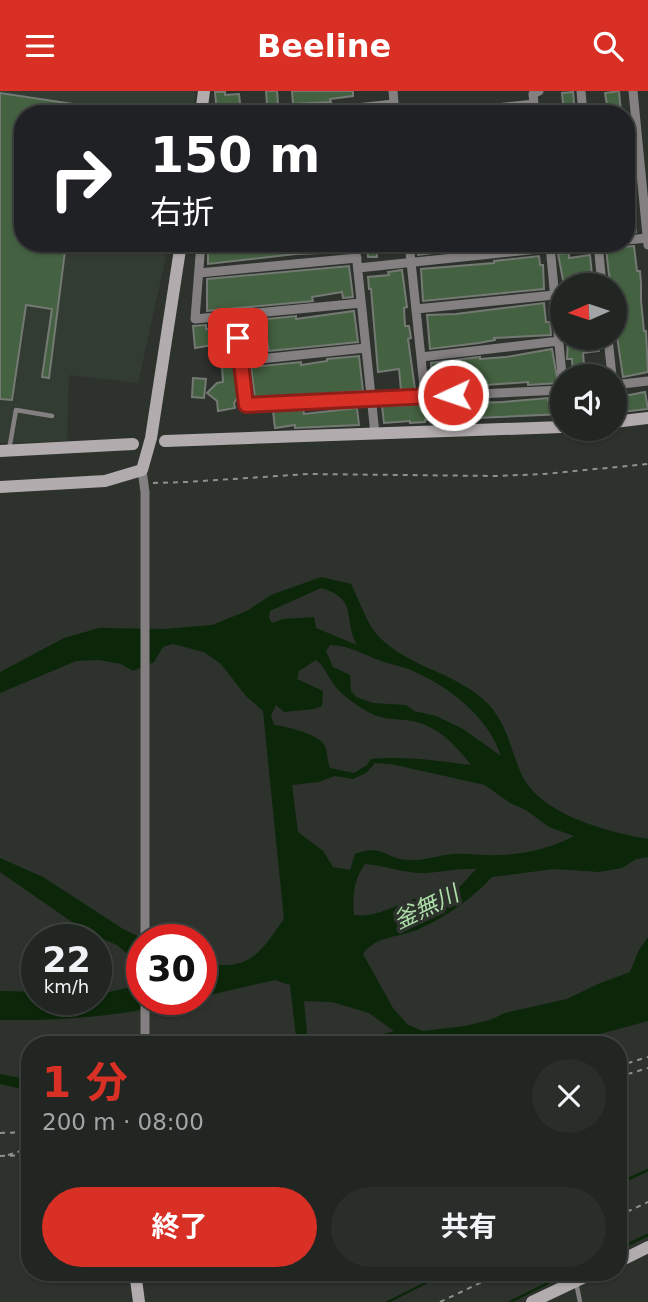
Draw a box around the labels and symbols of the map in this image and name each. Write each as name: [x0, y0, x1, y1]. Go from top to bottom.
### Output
north arrow: [550, 273, 626, 350]
pin: [208, 308, 268, 368]
position arrow: [416, 358, 490, 432]
water label: 釜無川: [389, 879, 465, 934]
speed limit sign: 30: [126, 924, 217, 1015]

